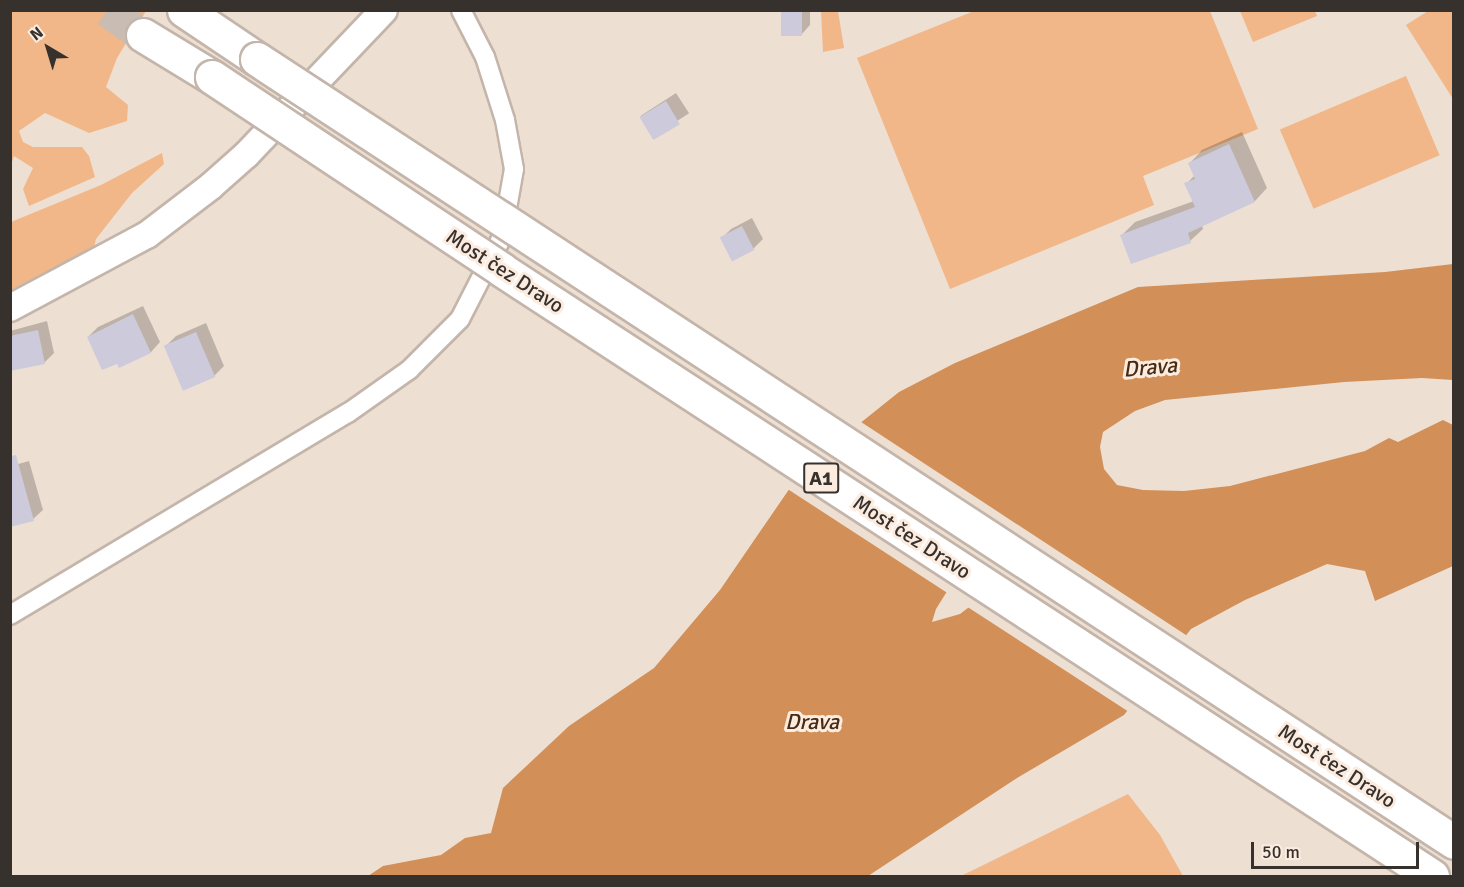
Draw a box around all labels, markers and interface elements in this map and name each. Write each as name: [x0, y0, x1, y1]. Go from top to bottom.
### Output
north arrow: [18, 18, 78, 78]
text: N: [26, 23, 47, 45]
street label: Most čez Dravo: [442, 224, 568, 318]
water label: Drava: [1122, 351, 1178, 383]
road number: A1: [803, 461, 839, 495]
street label: Most čez Dravo: [849, 490, 975, 584]
water label: Drava: [785, 709, 839, 735]
street label: Most čez Dravo: [1274, 719, 1400, 813]
scale bar: [1254, 830, 1422, 868]
text: 50 m: [1262, 841, 1300, 863]

